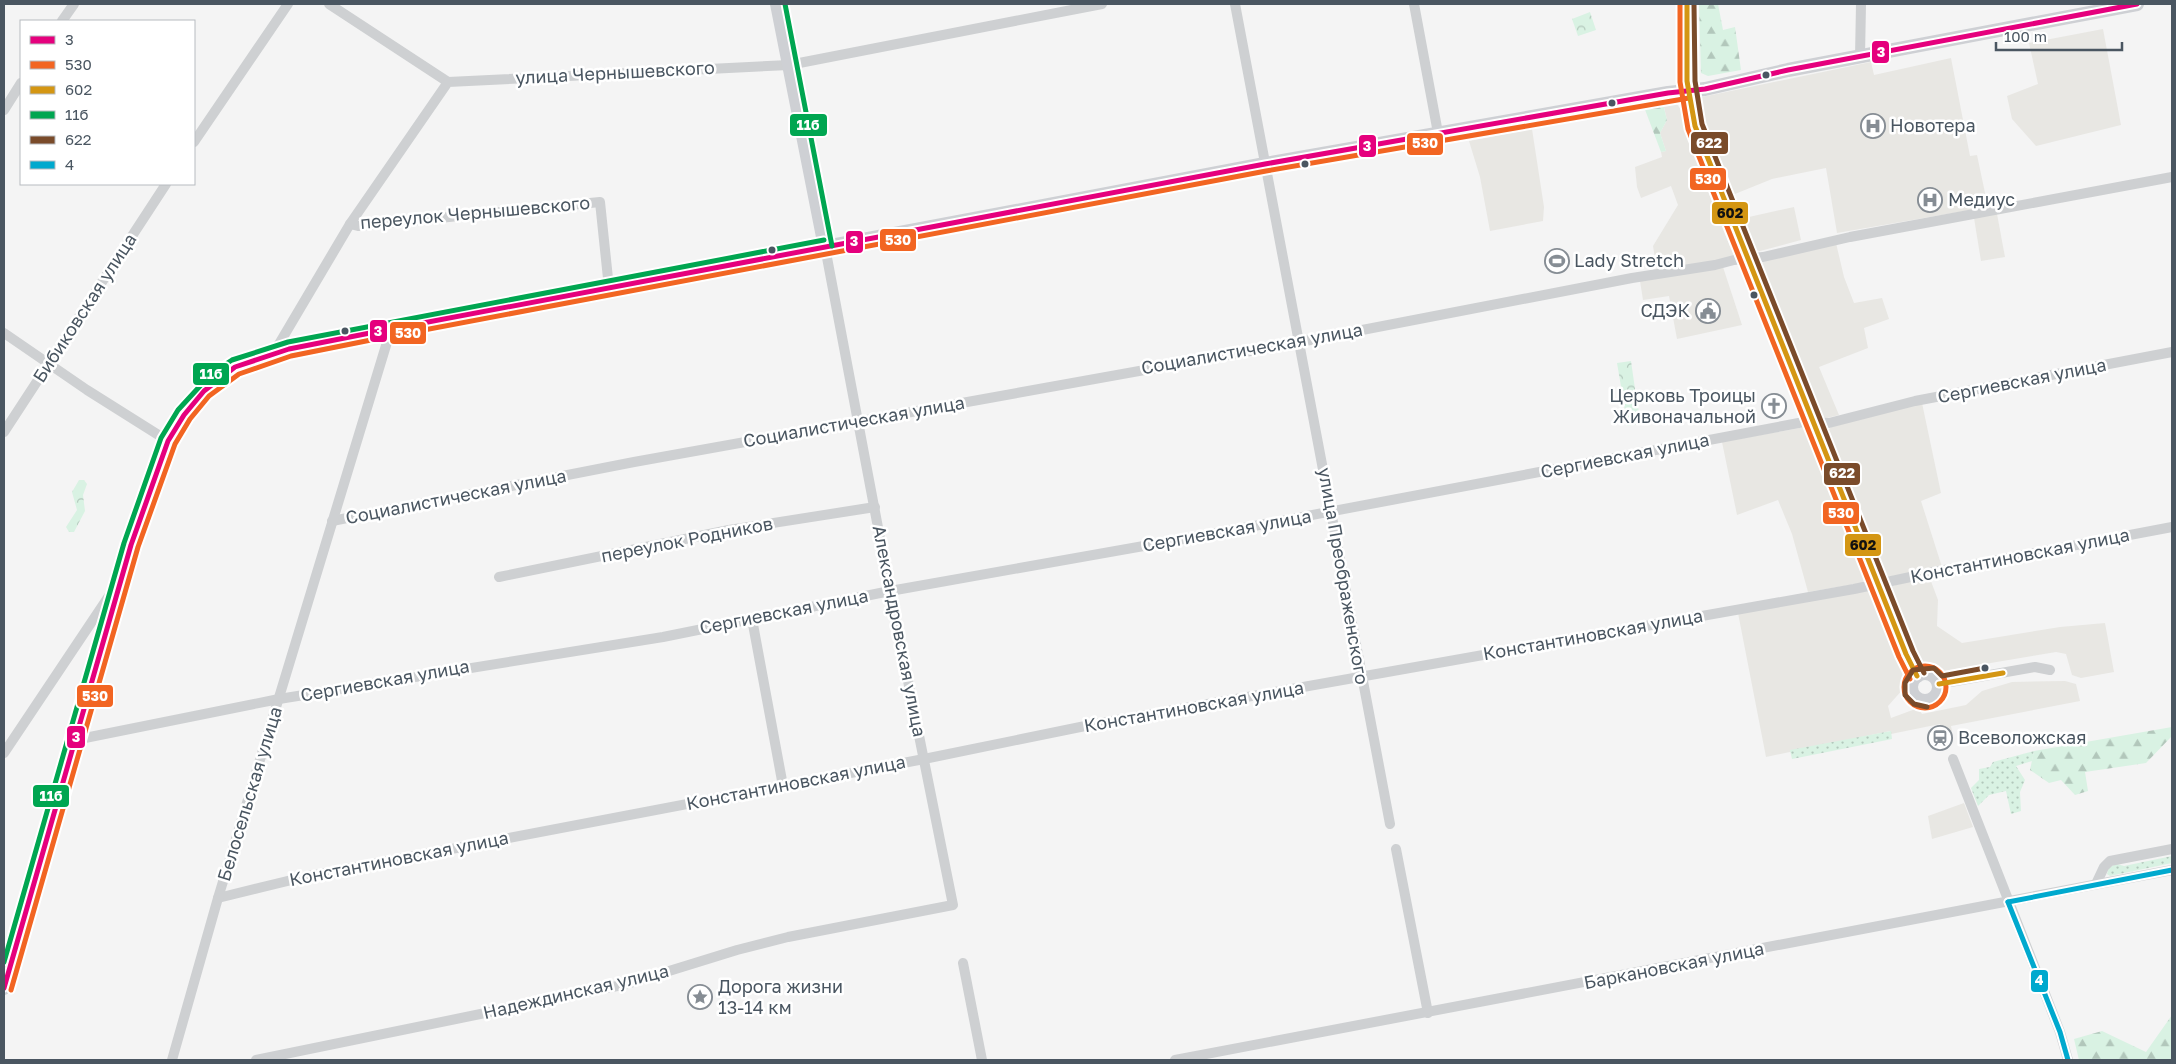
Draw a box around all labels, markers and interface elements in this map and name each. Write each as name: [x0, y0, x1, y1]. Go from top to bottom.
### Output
legend: [20, 20, 195, 185]
scale bar: [1996, 20, 2122, 52]
text: 100 m: [2004, 27, 2047, 45]
text: 3: [65, 30, 74, 48]
line badge: 3: [1871, 40, 1890, 64]
text: 3: [1877, 43, 1885, 60]
text: 530: [65, 55, 92, 73]
street label: улица Чернышевского: [515, 56, 715, 88]
unlabelled marker: [1761, 70, 1771, 80]
text: 602: [65, 80, 92, 98]
unlabelled marker: [1607, 98, 1617, 108]
text: 11б: [65, 105, 89, 123]
line badge: 11б: [789, 113, 828, 137]
hospital icon: Новотера: [1860, 113, 1886, 139]
place label: Новотера: [1890, 114, 1976, 136]
text: 11б: [797, 116, 820, 133]
text: 622: [65, 130, 91, 148]
line badge: 622: [1690, 131, 1729, 155]
line badge: 530: [1406, 132, 1444, 156]
line badge: 3: [1358, 134, 1377, 158]
text: 530: [1412, 134, 1438, 151]
text: 622: [1696, 134, 1722, 151]
text: 3: [1363, 137, 1371, 154]
text: 4: [65, 155, 74, 173]
unlabelled marker: [1300, 159, 1310, 169]
line badge: 530: [1689, 167, 1727, 191]
text: 530: [1695, 170, 1721, 187]
hospital icon: Медиус: [1917, 187, 1943, 213]
place label: Медиус: [1948, 188, 2015, 210]
street label: переулок Чернышевского: [359, 191, 591, 233]
line badge: 602: [1711, 201, 1749, 225]
text: 602: [1717, 204, 1744, 221]
line badge: 530: [879, 228, 917, 252]
street label: Бибиковская улица: [28, 229, 141, 386]
line badge: 3: [845, 230, 864, 254]
text: 530: [885, 231, 911, 248]
text: 3: [850, 232, 858, 249]
unlabelled marker: [767, 245, 777, 255]
sports icon: Lady Stretch: [1544, 248, 1570, 274]
place label: Lady Stretch: [1574, 249, 1684, 271]
unlabelled marker: [1749, 290, 1759, 300]
public building icon: СДЭК: [1695, 298, 1721, 324]
place label: СДЭК: [1641, 299, 1690, 321]
street label: Социалистическая улица: [1139, 318, 1364, 378]
line badge: 3: [369, 319, 388, 343]
line badge: 530: [389, 321, 427, 345]
text: 3: [374, 322, 382, 339]
text: 530: [395, 324, 421, 341]
unlabelled marker: [340, 326, 350, 336]
street label: Сергиевская улица: [1936, 353, 2108, 407]
line badge: 11б: [192, 362, 230, 386]
text: 11б: [200, 365, 223, 382]
place label: Церковь Троицы Живоначальной: [1609, 384, 1756, 427]
street label: Социалистическая улица: [741, 391, 966, 451]
church icon: Церковь Троицы Живоначальной: [1761, 393, 1787, 419]
street label: Сергиевская улица: [1539, 428, 1711, 482]
line badge: 622: [1823, 462, 1861, 486]
street label: Социалистическая улица: [343, 464, 568, 528]
text: 622: [1829, 464, 1855, 481]
street label: улица Преображенского: [1314, 466, 1374, 686]
line badge: 530: [1822, 501, 1860, 525]
street label: Сергиевская улица: [1141, 504, 1313, 556]
text: 530: [1828, 504, 1854, 521]
street label: переулок Родников: [599, 512, 774, 566]
street label: Александровская улица: [869, 523, 931, 738]
street label: Константиновская улица: [1908, 523, 2131, 587]
line badge: 602: [1844, 533, 1882, 557]
text: 602: [1850, 536, 1877, 553]
street label: Сергиевская улица: [698, 584, 870, 638]
street label: Константиновская улица: [1481, 604, 1704, 664]
street label: Сергиевская улица: [299, 654, 471, 706]
unlabelled marker: [1980, 663, 1990, 673]
street label: Константиновская улица: [1082, 676, 1305, 736]
line badge: 530: [76, 684, 114, 708]
text: 530: [82, 687, 108, 704]
street label: Белосельская улица: [212, 704, 286, 884]
line badge: 3: [66, 725, 86, 749]
station icon: Всеволожская: [1927, 725, 1953, 751]
place label: Всеволожская: [1958, 726, 2087, 748]
text: 3: [72, 728, 80, 745]
street label: Константиновская улица: [684, 750, 907, 814]
line badge: 11б: [32, 784, 70, 808]
text: 11б: [40, 787, 63, 804]
street label: Константиновская улица: [287, 826, 510, 890]
street label: Баркановская улица: [1582, 937, 1766, 993]
street label: Надеждинская улица: [481, 959, 671, 1023]
line badge: 4: [2030, 969, 2049, 993]
text: 4: [2035, 971, 2044, 988]
place label: Дорога жизни 13-14 км: [718, 975, 843, 1018]
place icon: Дорога жизни 13-14 км: [687, 984, 713, 1010]

